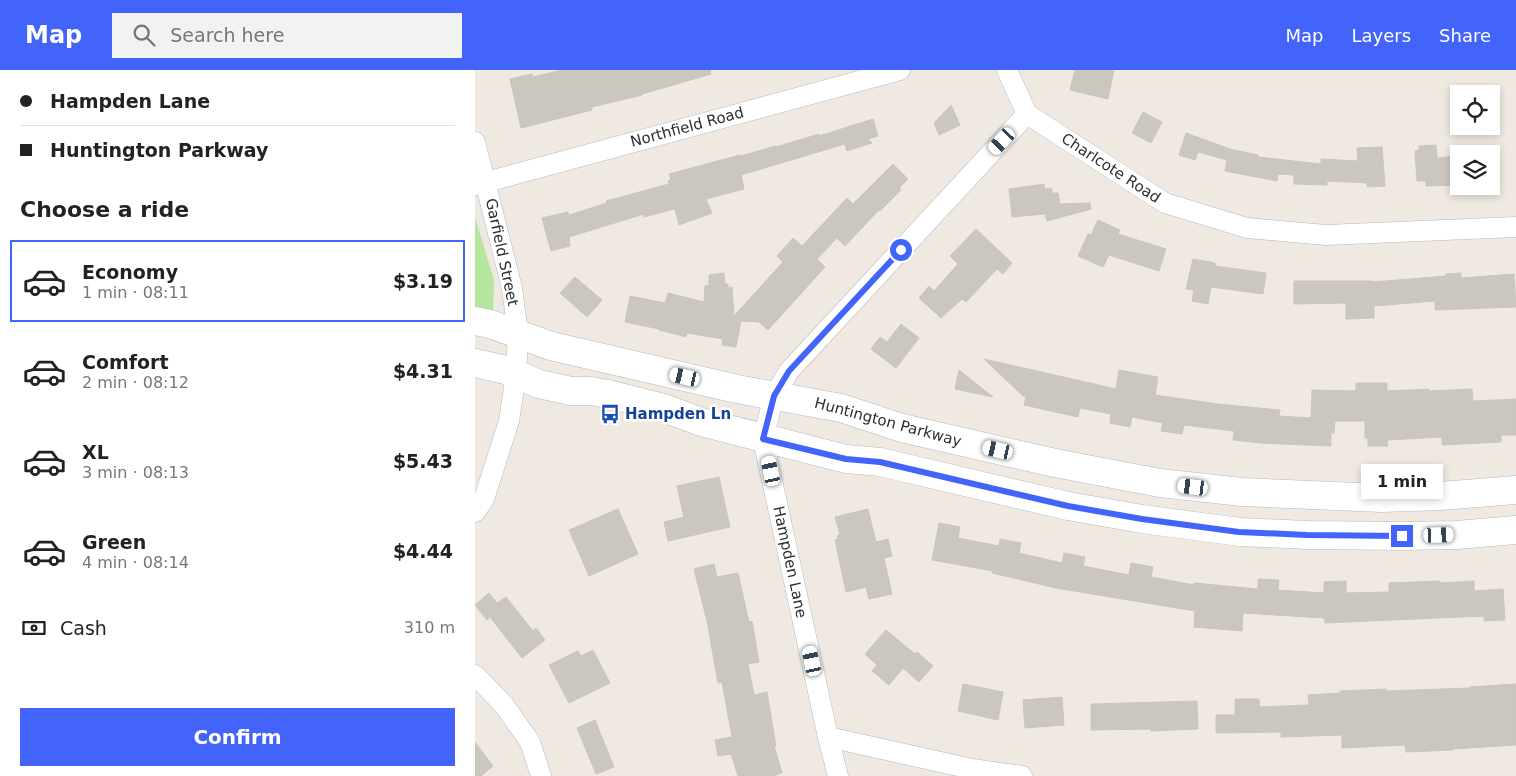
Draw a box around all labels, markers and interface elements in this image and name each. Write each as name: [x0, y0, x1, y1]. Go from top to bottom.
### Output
search box: [112, 13, 462, 58]
text: Map: [25, 21, 82, 49]
icon: search: [130, 21, 158, 49]
text: Search here: [170, 24, 284, 46]
text: Map: [1285, 25, 1323, 46]
text: Layers: [1351, 25, 1411, 46]
text: Share: [1439, 25, 1491, 46]
map controls: [1450, 85, 1500, 195]
button: locate: [1450, 85, 1500, 135]
text: Hampden Lane: [50, 90, 210, 112]
street label: Northfield Road: [628, 103, 746, 151]
car: [986, 125, 1017, 157]
street label: Charlcote Road: [1058, 129, 1164, 207]
text: Huntington Parkway: [50, 139, 268, 161]
button: layers: [1450, 145, 1500, 195]
street label: Garfield Street: [482, 196, 522, 308]
text: Choose a ride: [20, 197, 189, 222]
route start: [890, 239, 912, 261]
icon: car: [22, 259, 67, 304]
text: Economy: [82, 261, 178, 283]
text: $3.19: [393, 270, 453, 292]
text: 1 min · 08:11: [82, 283, 189, 302]
icon: car: [22, 349, 67, 394]
text: Comfort: [82, 351, 169, 373]
text: $4.31: [393, 360, 453, 382]
car: [668, 366, 701, 388]
text: 2 min · 08:12: [82, 373, 189, 392]
street label: Huntington Parkway: [813, 394, 964, 450]
bus stop icon: Hampden Ln: [599, 403, 621, 425]
place label: Hampden Ln: [625, 405, 731, 423]
icon: car: [22, 439, 67, 484]
car: [981, 439, 1014, 461]
text: XL: [82, 441, 109, 463]
text: $5.43: [393, 450, 453, 472]
car: [760, 455, 781, 487]
text: 3 min · 08:13: [82, 463, 189, 482]
callout: 1 min: [1361, 464, 1443, 498]
text: 1 min: [1377, 472, 1427, 491]
car: [1177, 478, 1208, 496]
street label: Hampden Lane: [769, 504, 811, 620]
route end: [1391, 525, 1413, 547]
car: [1423, 527, 1454, 543]
icon: car: [22, 529, 67, 574]
text: Green: [82, 531, 146, 553]
text: $4.44: [393, 540, 453, 562]
text: 4 min · 08:14: [82, 553, 189, 572]
icon: cash: [20, 614, 48, 642]
text: Cash: [60, 617, 107, 639]
text: 310 m: [404, 618, 455, 637]
car: [801, 645, 822, 677]
button: Confirm: [20, 708, 455, 766]

